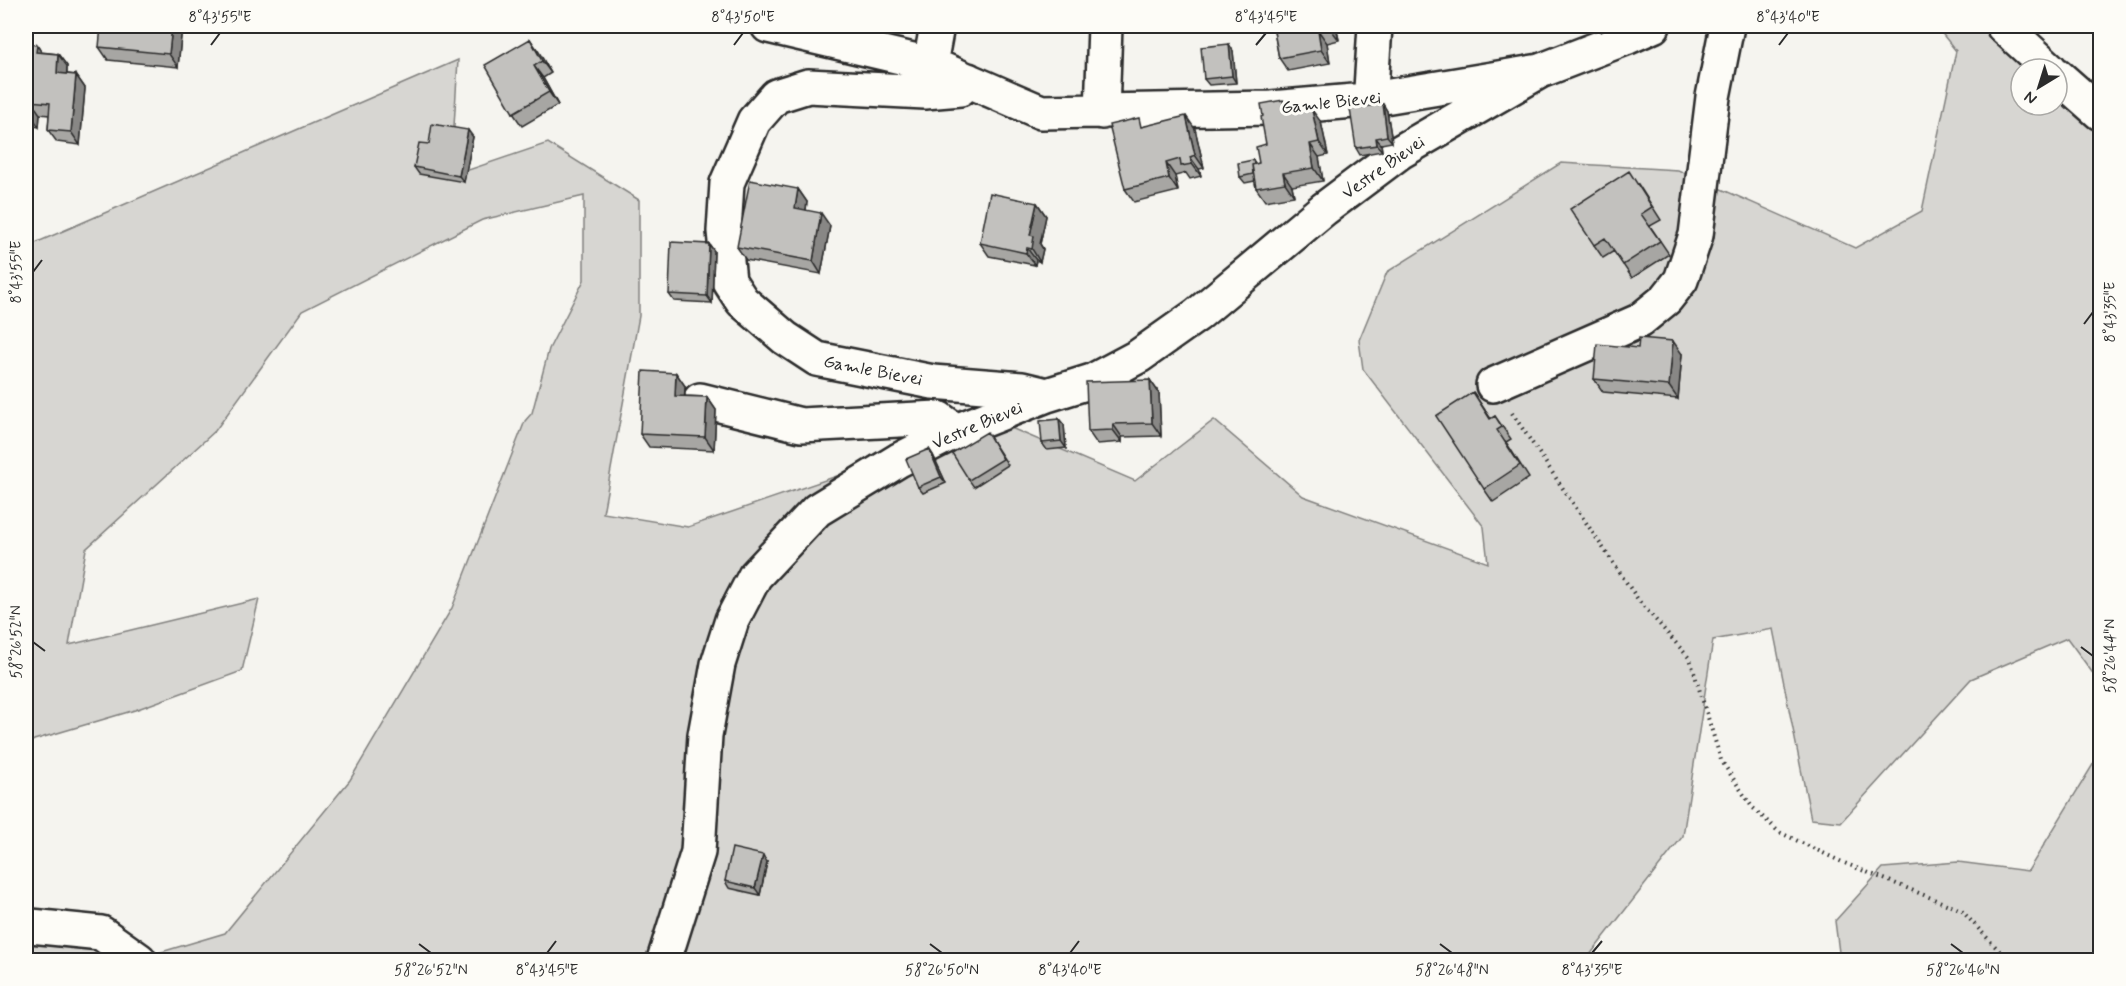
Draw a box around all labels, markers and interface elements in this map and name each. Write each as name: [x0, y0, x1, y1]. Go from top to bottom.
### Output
text: 8°43'55"E: [188, 8, 252, 28]
text: 8°43'50"E: [711, 8, 775, 28]
text: 8°43'45"E: [1235, 8, 1298, 28]
text: 8°43'40"E: [1756, 8, 1820, 28]
north arrow: [2009, 57, 2069, 117]
street label: Gamle Bievei: [1280, 86, 1382, 120]
text: N: [2020, 86, 2041, 109]
street label: Vestre Bievei: [1337, 130, 1430, 205]
text: 8°43'55"E: [7, 240, 27, 304]
text: 8°43'35"E: [2101, 281, 2121, 342]
street label: Gamle Bievei: [821, 350, 924, 392]
street label: Vestre Bievei: [928, 396, 1026, 456]
text: 58°26'52"N: [7, 605, 27, 679]
text: 58°26'44"N: [2101, 619, 2121, 693]
text: 58°26'52"N: [394, 961, 468, 981]
text: 8°43'45"E: [516, 961, 579, 981]
text: 58°26'50"N: [905, 961, 979, 981]
text: 8°43'40"E: [1038, 961, 1102, 981]
text: 58°26'48"N: [1415, 961, 1489, 981]
text: 8°43'35"E: [1562, 961, 1623, 981]
text: 58°26'46"N: [1926, 961, 2000, 981]

